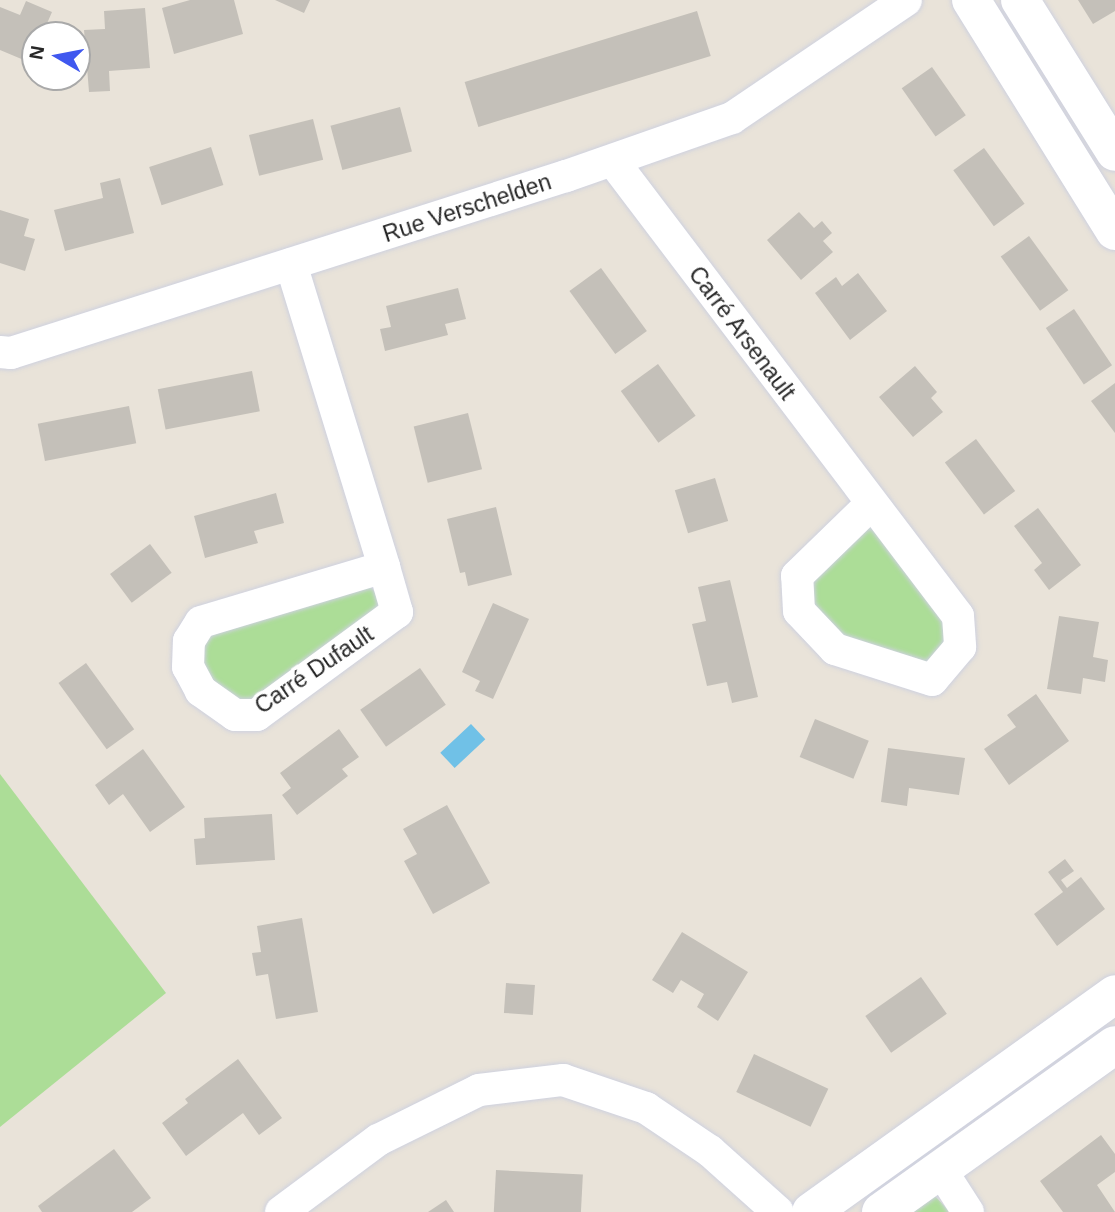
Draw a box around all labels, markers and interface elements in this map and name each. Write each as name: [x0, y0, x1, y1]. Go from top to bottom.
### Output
north arrow: [21, 21, 91, 91]
text: N: [25, 44, 48, 61]
street label: Rue Verschelden: [379, 168, 555, 248]
street label: Carré Arsenault: [683, 260, 801, 406]
street label: Carré Dufault: [250, 620, 378, 720]

